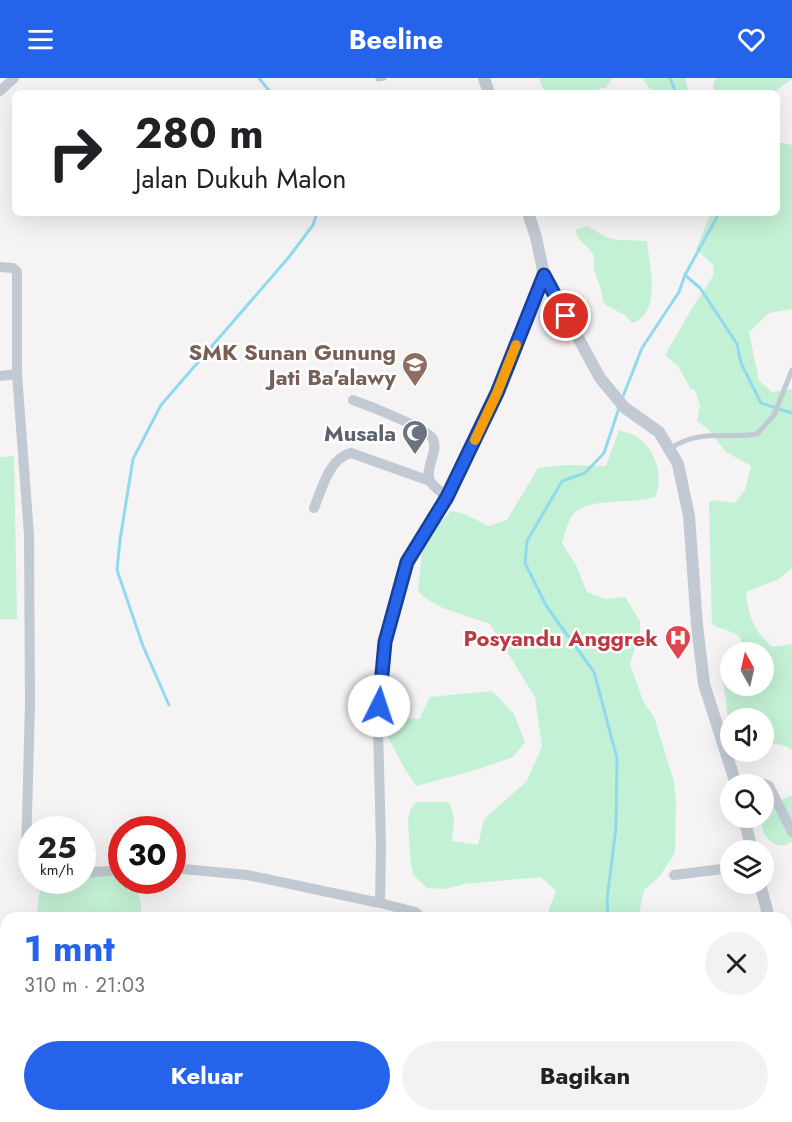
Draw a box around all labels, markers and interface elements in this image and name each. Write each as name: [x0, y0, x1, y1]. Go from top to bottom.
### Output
text: Beeline: [349, 20, 443, 59]
icon: menu: [24, 23, 57, 56]
icon: heart: [735, 23, 768, 56]
text: 280 m: [135, 103, 264, 164]
icon: right: [36, 114, 114, 192]
text: Jalan Dukuh Malon: [135, 159, 347, 198]
pin: [540, 290, 591, 341]
icon: arrive: [549, 299, 582, 332]
place label: SMK Sunan Gunung Jati Ba'alawy: [189, 336, 397, 393]
school or university icon: SMK Sunan Gunung Jati Ba'alawy: [400, 350, 430, 388]
place label: Musala: [324, 417, 396, 449]
mosque icon: Musala: [400, 418, 430, 456]
place label: Posyandu Anggrek: [464, 622, 658, 654]
hospital icon: Posyandu Anggrek: [663, 623, 693, 661]
north arrow: [720, 642, 774, 696]
map controls: [720, 642, 774, 894]
position arrow: [347, 674, 411, 738]
button: sound: [720, 708, 774, 762]
button: search: [720, 774, 774, 828]
speed limit sign: 30: [108, 816, 186, 894]
text: 25: [37, 826, 77, 869]
button: layers: [720, 840, 774, 894]
text: km/h: [40, 859, 74, 881]
text: 1 mnt: [24, 922, 115, 974]
button: close: [705, 932, 768, 995]
text: 310 m · 21:03: [24, 971, 145, 1000]
button: Keluar: [24, 1041, 390, 1110]
button: Bagikan: [402, 1041, 768, 1110]

